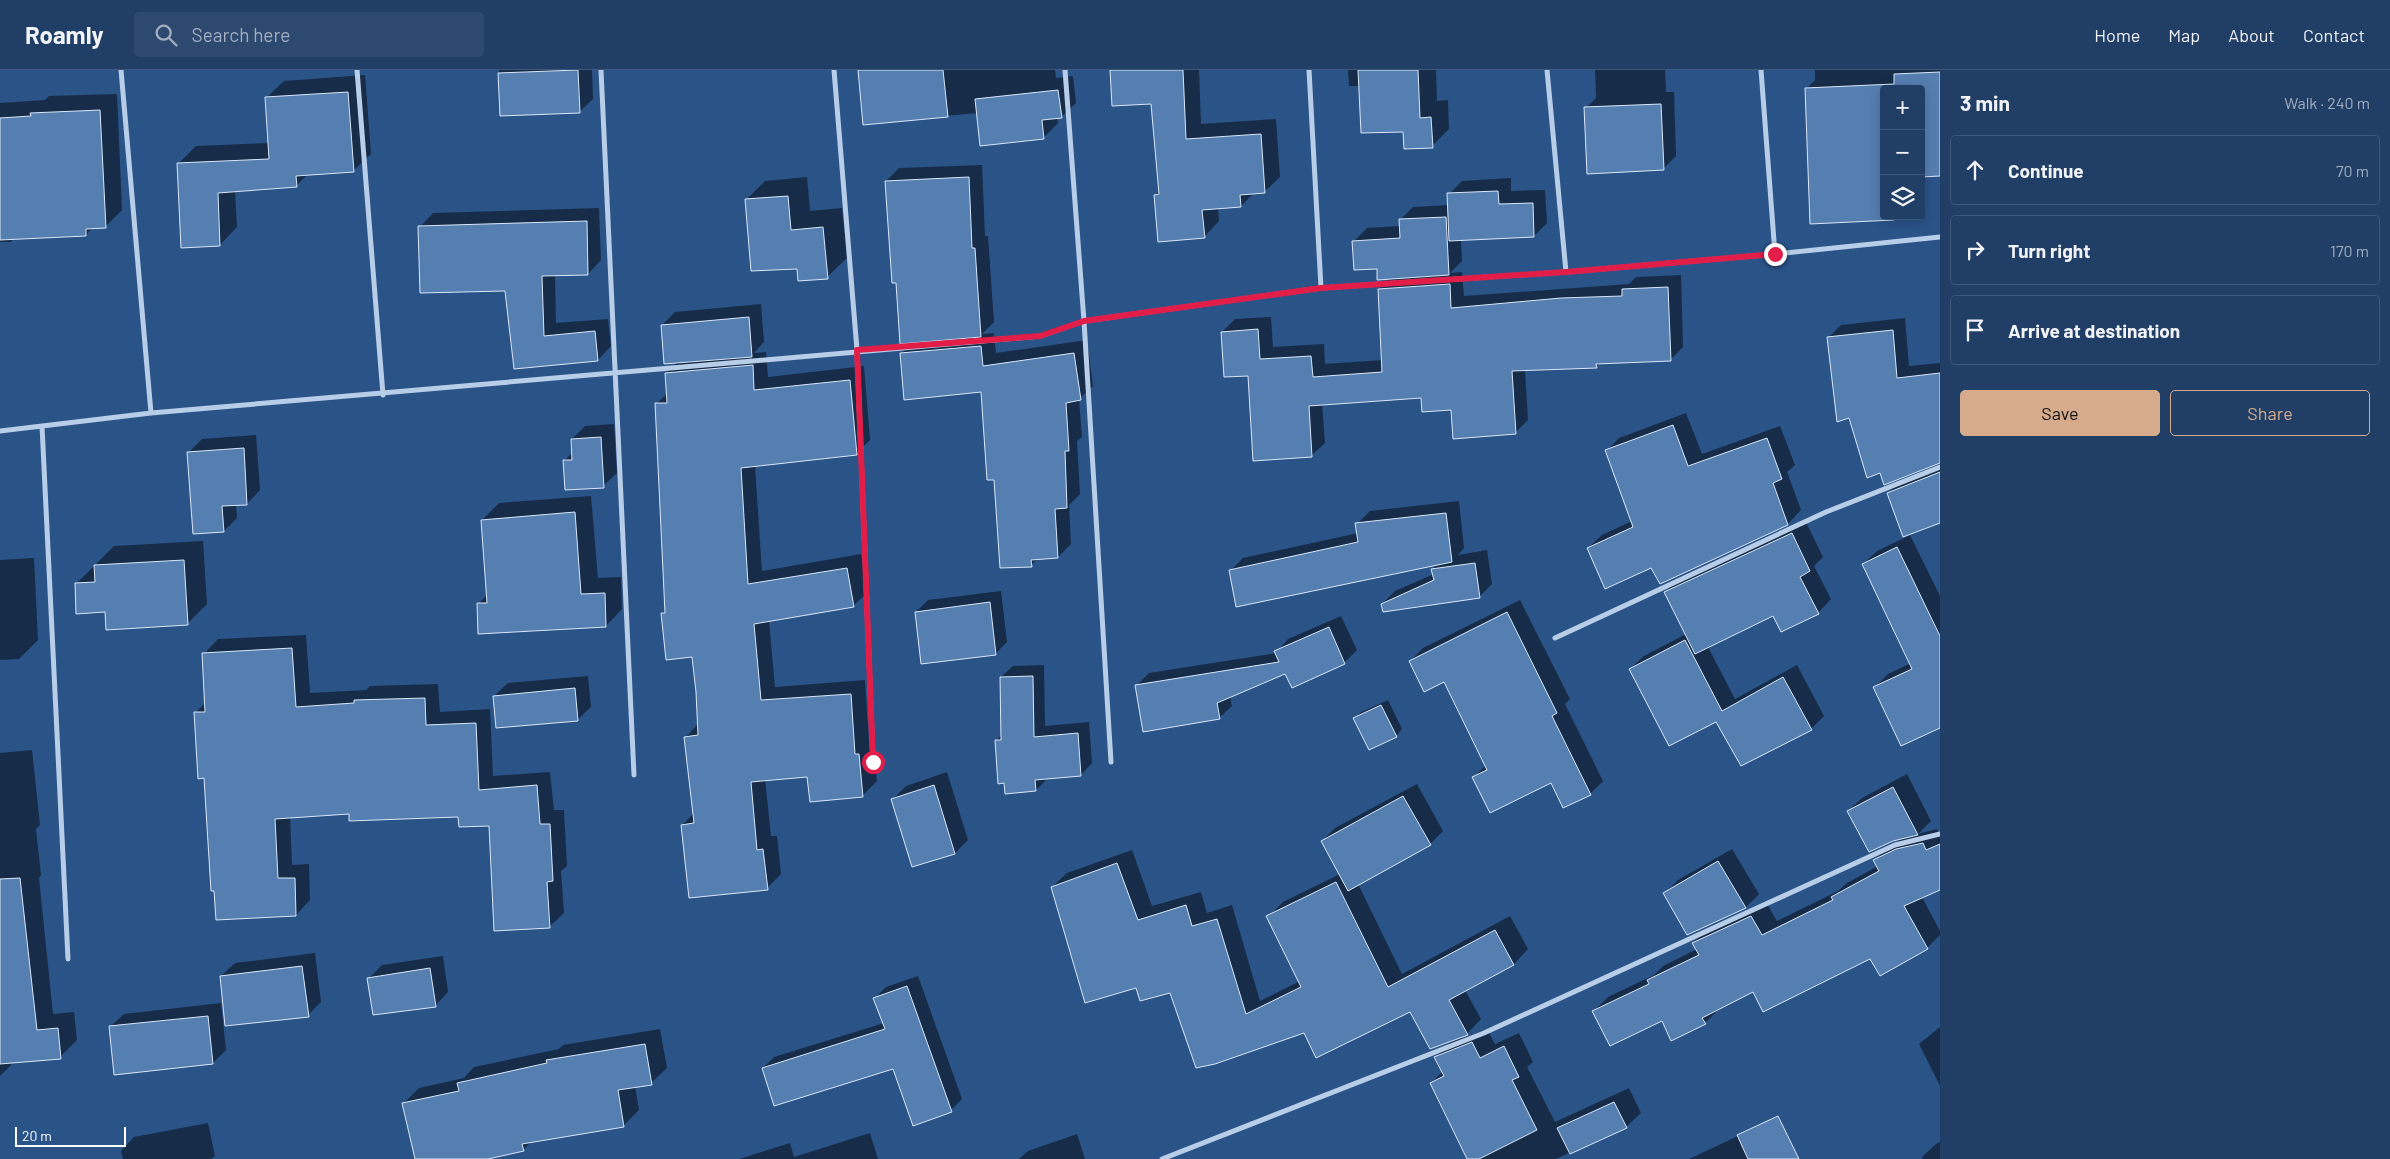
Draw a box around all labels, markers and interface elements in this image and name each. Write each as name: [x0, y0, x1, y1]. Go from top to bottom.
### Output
search box: [134, 12, 484, 57]
text: Roamly: [25, 20, 104, 49]
icon: search: [152, 21, 180, 49]
text: Search here: [192, 23, 290, 46]
text: Home: [2094, 24, 2140, 46]
text: Map: [2168, 24, 2200, 46]
text: About: [2228, 24, 2275, 46]
text: Contact: [2303, 24, 2365, 46]
map controls: [1880, 85, 1925, 220]
button: +: [1880, 85, 1925, 130]
text: 3 min: [1960, 90, 2010, 115]
text: Walk · 240 m: [2284, 93, 2370, 112]
button: −: [1880, 130, 1925, 175]
icon: ahead: [1961, 156, 1989, 184]
text: Continue: [2008, 159, 2084, 182]
text: 70 m: [2336, 161, 2369, 180]
button: layers: [1880, 175, 1925, 220]
icon: right: [1961, 236, 1989, 264]
text: Turn right: [2008, 239, 2090, 262]
text: 170 m: [2330, 241, 2369, 260]
route end: [1764, 243, 1787, 266]
icon: arrive: [1961, 316, 1989, 344]
text: Arrive at destination: [2008, 319, 2180, 342]
button: Save: [1960, 390, 2160, 436]
button: Share: [2170, 390, 2370, 436]
route start: [862, 751, 885, 774]
scale bar: [15, 1124, 126, 1147]
text: 20 m: [22, 1127, 52, 1144]

